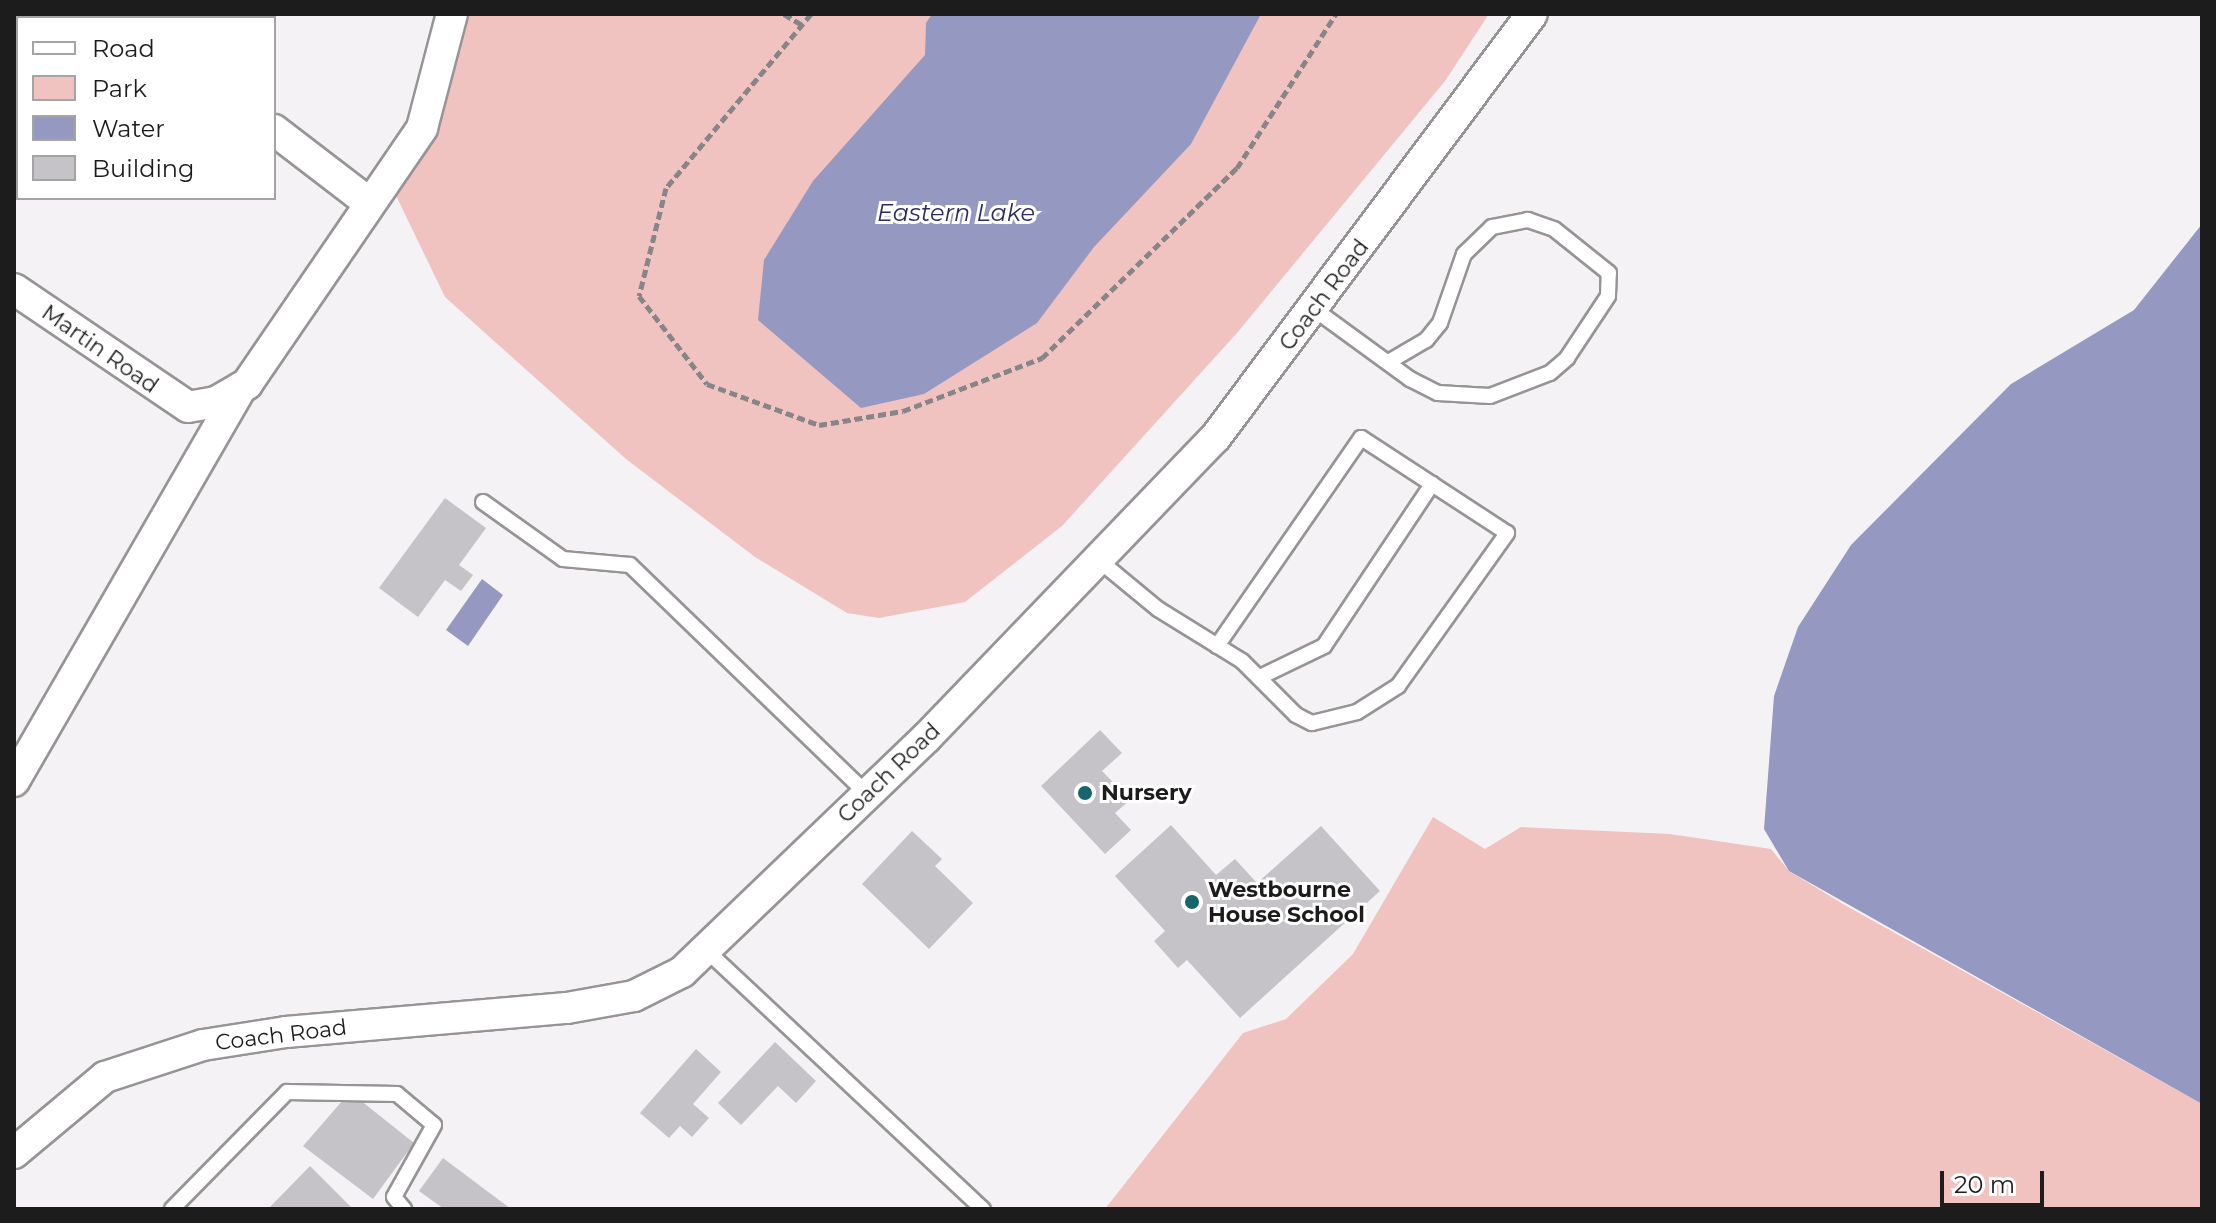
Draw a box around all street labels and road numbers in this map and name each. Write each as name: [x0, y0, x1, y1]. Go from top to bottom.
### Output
street label: Coach Road: [1274, 234, 1374, 356]
street label: Martin Road: [37, 299, 163, 399]
street label: Coach Road: [832, 718, 946, 828]
street label: Coach Road: [214, 1014, 348, 1056]

